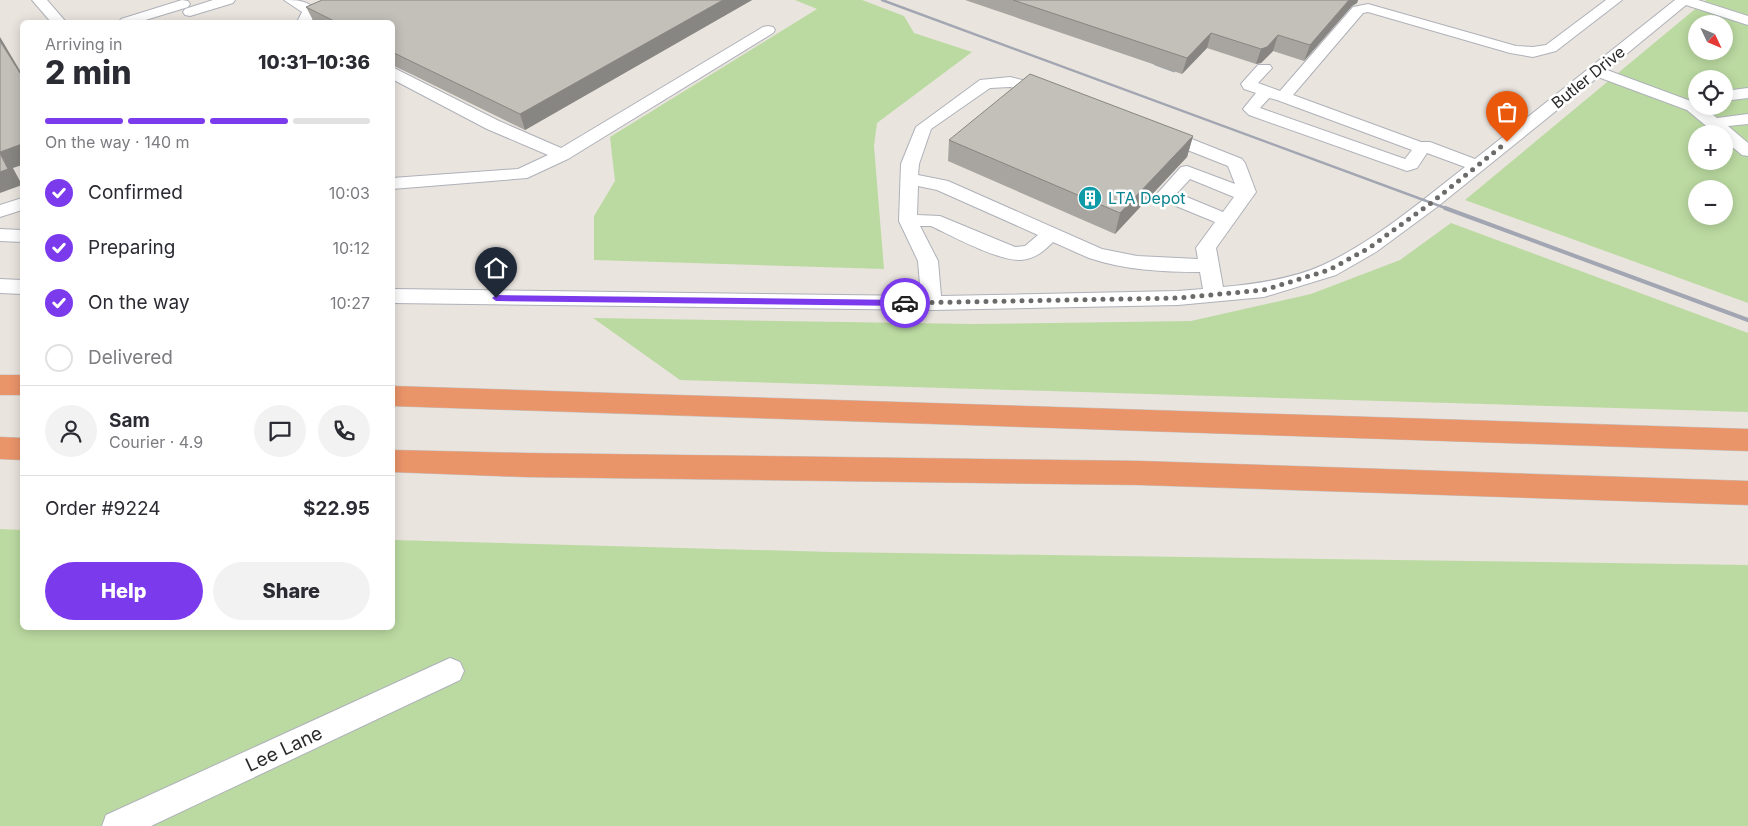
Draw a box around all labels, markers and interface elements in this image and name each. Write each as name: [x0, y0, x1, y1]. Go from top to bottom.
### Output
north arrow: [1688, 15, 1732, 60]
map controls: [1688, 15, 1733, 225]
text: Arriving in: [45, 34, 122, 54]
street label: Butler Drive: [1547, 41, 1629, 113]
text: 10:31–10:36: [258, 51, 370, 74]
text: 2 min: [45, 53, 131, 92]
button: locate: [1688, 70, 1733, 115]
pin: [1486, 91, 1528, 142]
icon: bag: [1493, 98, 1521, 126]
button: +: [1688, 125, 1733, 170]
text: On the way · 140 m: [45, 132, 190, 152]
icon: check: [45, 179, 73, 207]
button: −: [1688, 180, 1733, 225]
text: Confirmed: [88, 181, 183, 204]
text: 10:03: [329, 183, 370, 203]
building icon: LTA Depot: [1077, 185, 1103, 211]
place label: LTA Depot: [1108, 188, 1186, 208]
icon: check: [45, 234, 73, 262]
text: Preparing: [88, 236, 175, 259]
text: 10:12: [333, 238, 370, 258]
pin: [475, 247, 517, 298]
icon: home: [482, 254, 510, 282]
courier: [880, 278, 930, 328]
icon: check: [45, 289, 73, 317]
icon: car: [891, 289, 919, 317]
text: On the way: [88, 291, 190, 314]
text: 10:27: [330, 293, 370, 313]
text: Delivered: [88, 346, 173, 369]
button: person: [45, 405, 97, 457]
button: chat: [254, 405, 306, 457]
button: phone: [318, 405, 370, 457]
text: Sam: [109, 409, 150, 432]
text: Courier · 4.9: [109, 432, 203, 452]
text: Order #9224: [45, 497, 161, 520]
text: $22.95: [303, 497, 370, 520]
button: Help: [45, 562, 203, 620]
button: Share: [213, 562, 370, 620]
street label: Lee Lane: [242, 721, 326, 777]

